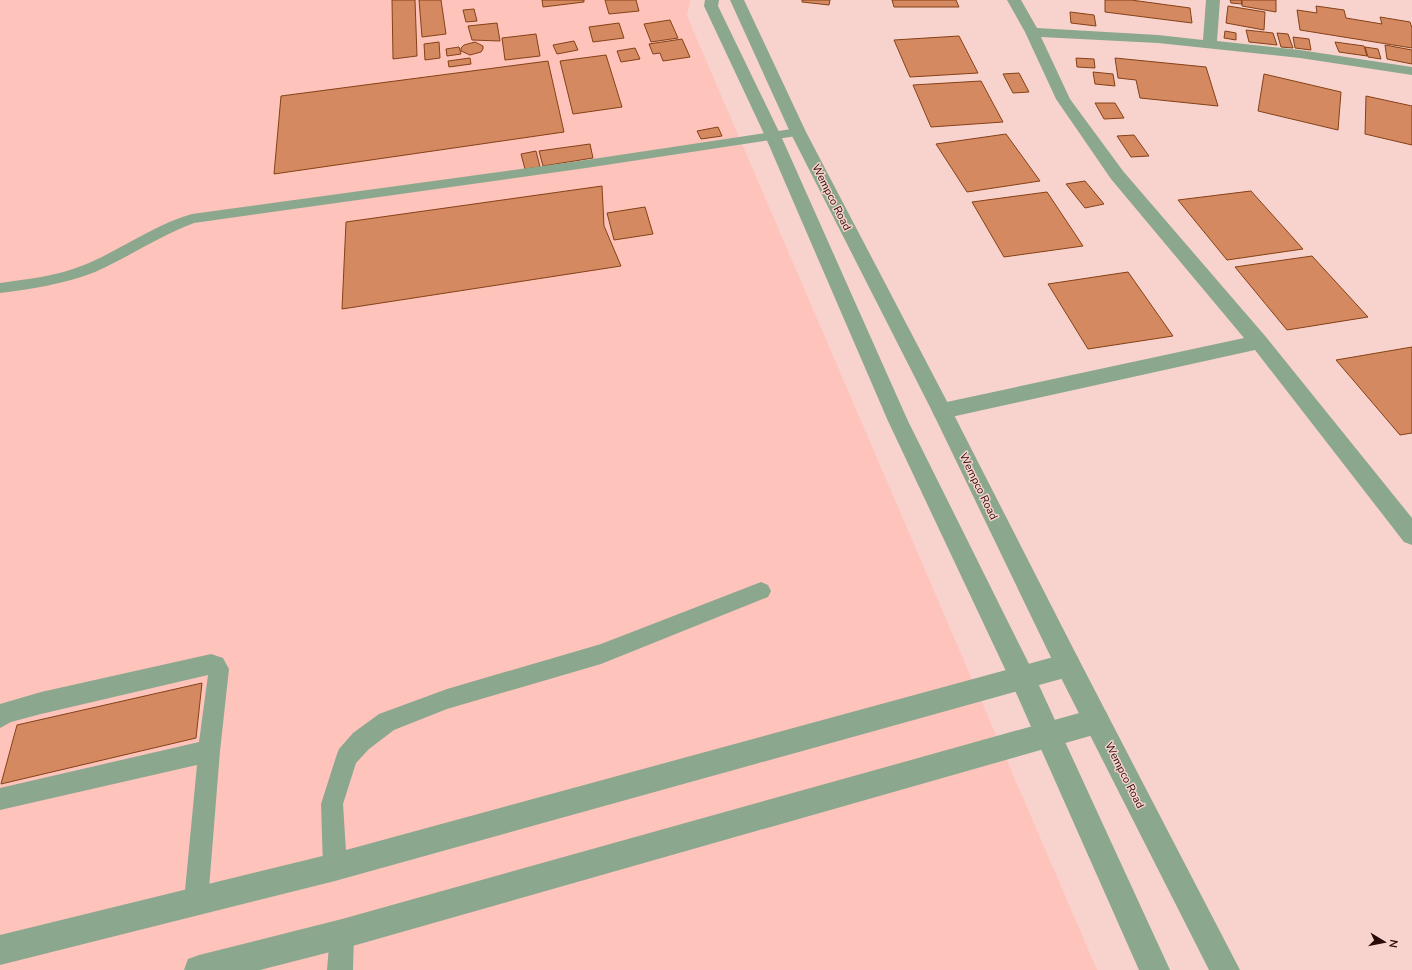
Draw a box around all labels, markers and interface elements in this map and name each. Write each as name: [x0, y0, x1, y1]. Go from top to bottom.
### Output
street label: Wempco Road: [808, 161, 855, 233]
street label: Wempco Road: [956, 450, 1001, 522]
street label: Wempco Road: [1101, 739, 1148, 811]
north arrow: [1364, 922, 1404, 962]
text: N: [1385, 938, 1401, 949]

